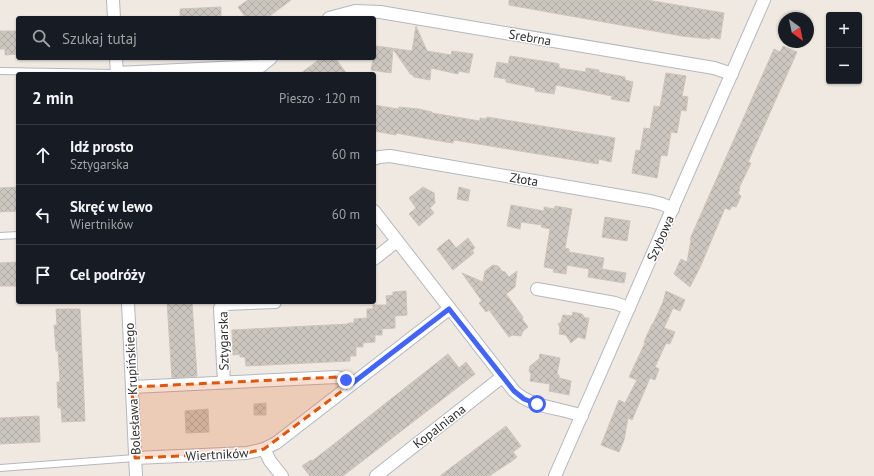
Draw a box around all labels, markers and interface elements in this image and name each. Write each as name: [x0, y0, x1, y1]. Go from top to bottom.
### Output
north arrow: [778, 12, 814, 48]
map controls: [826, 12, 862, 84]
button: +: [826, 12, 862, 48]
search box: [16, 16, 376, 60]
street label: Srebrna: [507, 25, 553, 50]
icon: search: [30, 27, 52, 49]
text: Szukaj tutaj: [62, 29, 137, 48]
button: −: [826, 48, 862, 84]
text: 2 min: [32, 87, 73, 109]
text: Pieszo · 120 m: [279, 90, 360, 107]
text: Idź prosto: [70, 137, 134, 156]
icon: ahead: [32, 144, 54, 166]
text: 60 m: [332, 146, 360, 163]
text: Sztygarska: [70, 156, 129, 173]
street label: Złota: [508, 169, 540, 190]
text: Skręć w lewo: [70, 197, 153, 216]
icon: left: [32, 204, 54, 226]
text: 60 m: [332, 206, 360, 223]
street label: Szybowa: [643, 213, 678, 264]
text: Wiertników: [70, 216, 133, 233]
icon: arrive: [32, 264, 54, 286]
text: Cel podróży: [70, 265, 145, 284]
street label: Sztygarska: [214, 311, 233, 371]
street label: Bolesława Krupińskiego: [121, 322, 144, 456]
route end: [337, 371, 355, 389]
route start: [528, 395, 546, 413]
street label: Kopalniana: [410, 401, 469, 452]
street label: Wiertników: [185, 444, 249, 465]

